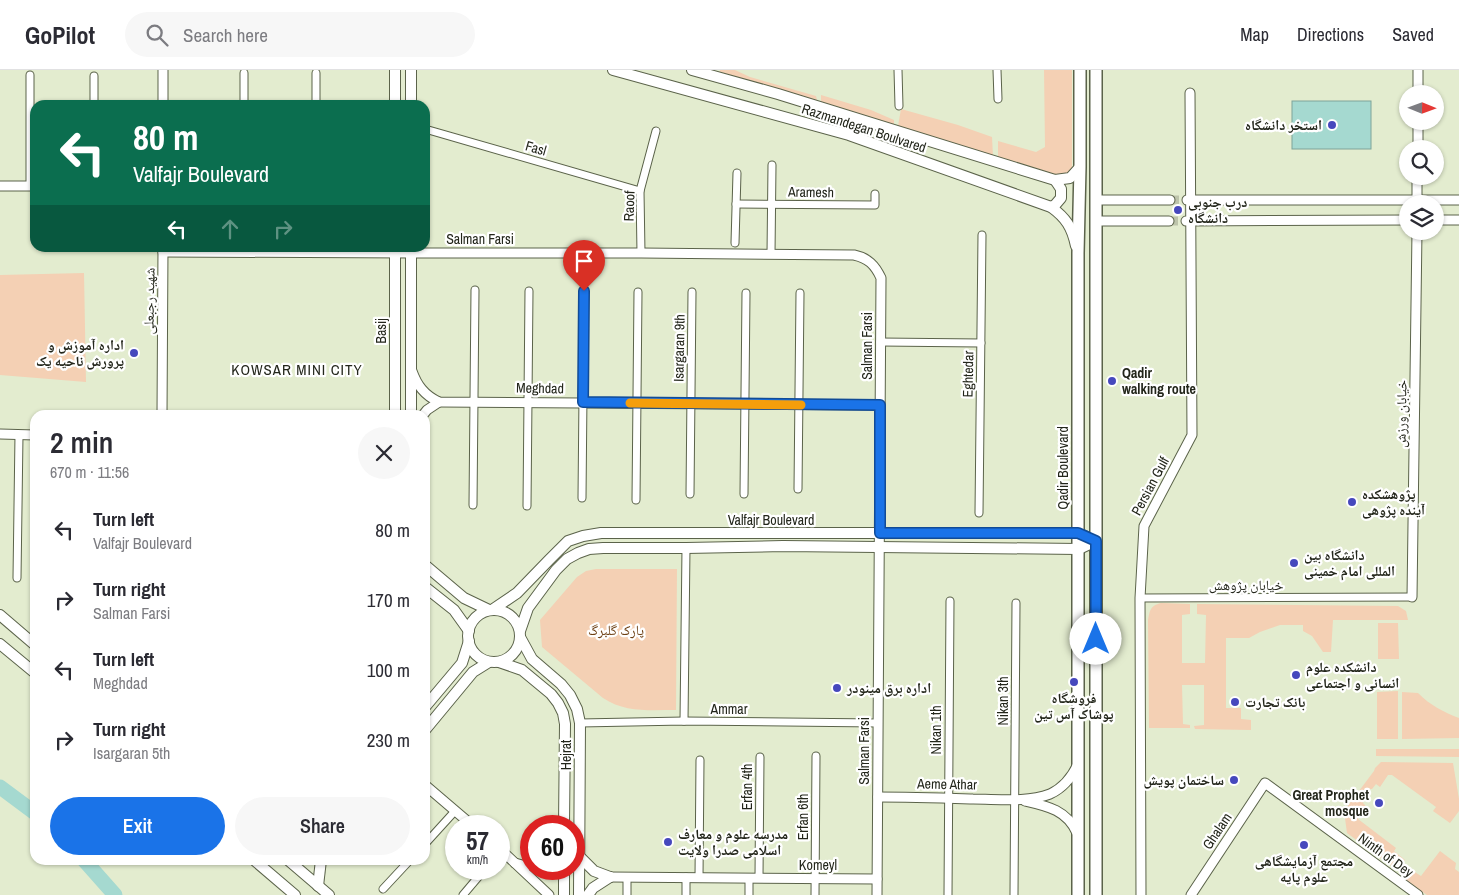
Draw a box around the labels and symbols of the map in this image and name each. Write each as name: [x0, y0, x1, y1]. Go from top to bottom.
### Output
north arrow: [1399, 85, 1444, 130]
street label: Razmandegan Boulvared: [800, 99, 928, 157]
place label: استخر دانشگاه: [1245, 116, 1322, 134]
marker: استخر دانشگاه: [1326, 119, 1338, 131]
street label: Fasl: [523, 136, 549, 160]
street label: Aramesh: [787, 183, 834, 201]
street label: Raoof: [619, 190, 639, 222]
place label: درب جنوبی دانشگاه: [1188, 193, 1247, 227]
marker: درب جنوبی دانشگاه: [1172, 204, 1184, 216]
street label: Salman Farsi: [446, 230, 514, 248]
pin: [563, 240, 605, 291]
street label: شهید رجبعلی: [139, 268, 159, 334]
street label: Salman Farsi: [858, 312, 876, 380]
street label: Isargaran 9th: [669, 314, 689, 382]
street label: Basij: [372, 318, 390, 344]
place label: اداره آموزش و پرورش ناحیه یک: [36, 336, 124, 370]
marker: اداره آموزش و پرورش ناحیه یک: [128, 347, 140, 359]
street label: Eghtedar: [959, 350, 977, 397]
district label: KOWSAR MINI CITY: [231, 359, 363, 380]
place label: Qadir walking route: [1122, 364, 1196, 398]
marker: Qadir walking route: [1106, 375, 1118, 387]
street label: Meghdad: [516, 379, 564, 397]
street label: خیابان ورزش: [1391, 380, 1411, 448]
street label: Qadir Boulevard: [1054, 426, 1072, 510]
street label: Persian Gulf: [1127, 453, 1173, 518]
place label: پژوهشکده آینده پژوهی: [1362, 485, 1425, 519]
marker: پژوهشکده آینده پژوهی: [1346, 496, 1358, 508]
street label: Valfajr Boulevard: [728, 511, 814, 529]
place label: دانشگاه بین المللی امام خمینی: [1304, 546, 1395, 581]
marker: دانشگاه بین المللی امام خمینی: [1288, 557, 1300, 569]
street label: خیابان پژوهش: [1209, 576, 1283, 594]
position arrow: [1069, 612, 1121, 664]
park label: پارک گلبرگ: [588, 621, 644, 639]
place label: دانشکده علوم انسانی و اجتماعی: [1306, 658, 1399, 692]
marker: دانشکده علوم انسانی و اجتماعی: [1290, 669, 1302, 681]
street label: Nikan 3th: [994, 676, 1012, 726]
marker: فروشگاه پوشاک آس تین: [1068, 676, 1080, 688]
place label: اداره برق مینودر: [846, 679, 931, 697]
marker: اداره برق مینودر: [831, 682, 843, 694]
place label: فروشگاه پوشاک آس تین: [1034, 689, 1114, 723]
place label: بانک تجارت: [1245, 693, 1305, 711]
marker: بانک تجارت: [1229, 696, 1241, 708]
street label: Ammar: [710, 700, 748, 718]
street label: Nikan 1th: [927, 705, 945, 755]
street label: Salman Farsi: [855, 717, 873, 785]
street label: Hejrat: [557, 740, 575, 770]
street label: Erfan 4th: [738, 764, 756, 810]
place label: ساختمان پویش: [1144, 771, 1224, 789]
street label: Aeme Athar: [916, 774, 977, 794]
marker: ساختمان پویش: [1228, 774, 1240, 786]
place label: Great Prophet mosque: [1292, 786, 1369, 820]
street label: Erfan 6th: [794, 794, 812, 840]
marker: Great Prophet mosque: [1373, 797, 1385, 809]
street label: Ghalam: [1198, 809, 1236, 853]
speed limit sign: 60: [520, 815, 585, 880]
place label: مدرسه علوم و معارف اسلامی صدرا ولایت: [678, 825, 788, 859]
street label: Ninth of Dey: [1355, 829, 1417, 881]
marker: مدرسه علوم و معارف اسلامی صدرا ولایت: [662, 836, 674, 848]
marker: مجتمع آزمایشگاهی علوم پایه: [1298, 839, 1310, 851]
place label: مجتمع آزمایشگاهی علوم پایه: [1255, 852, 1353, 887]
street label: Komeyl: [799, 856, 837, 874]

